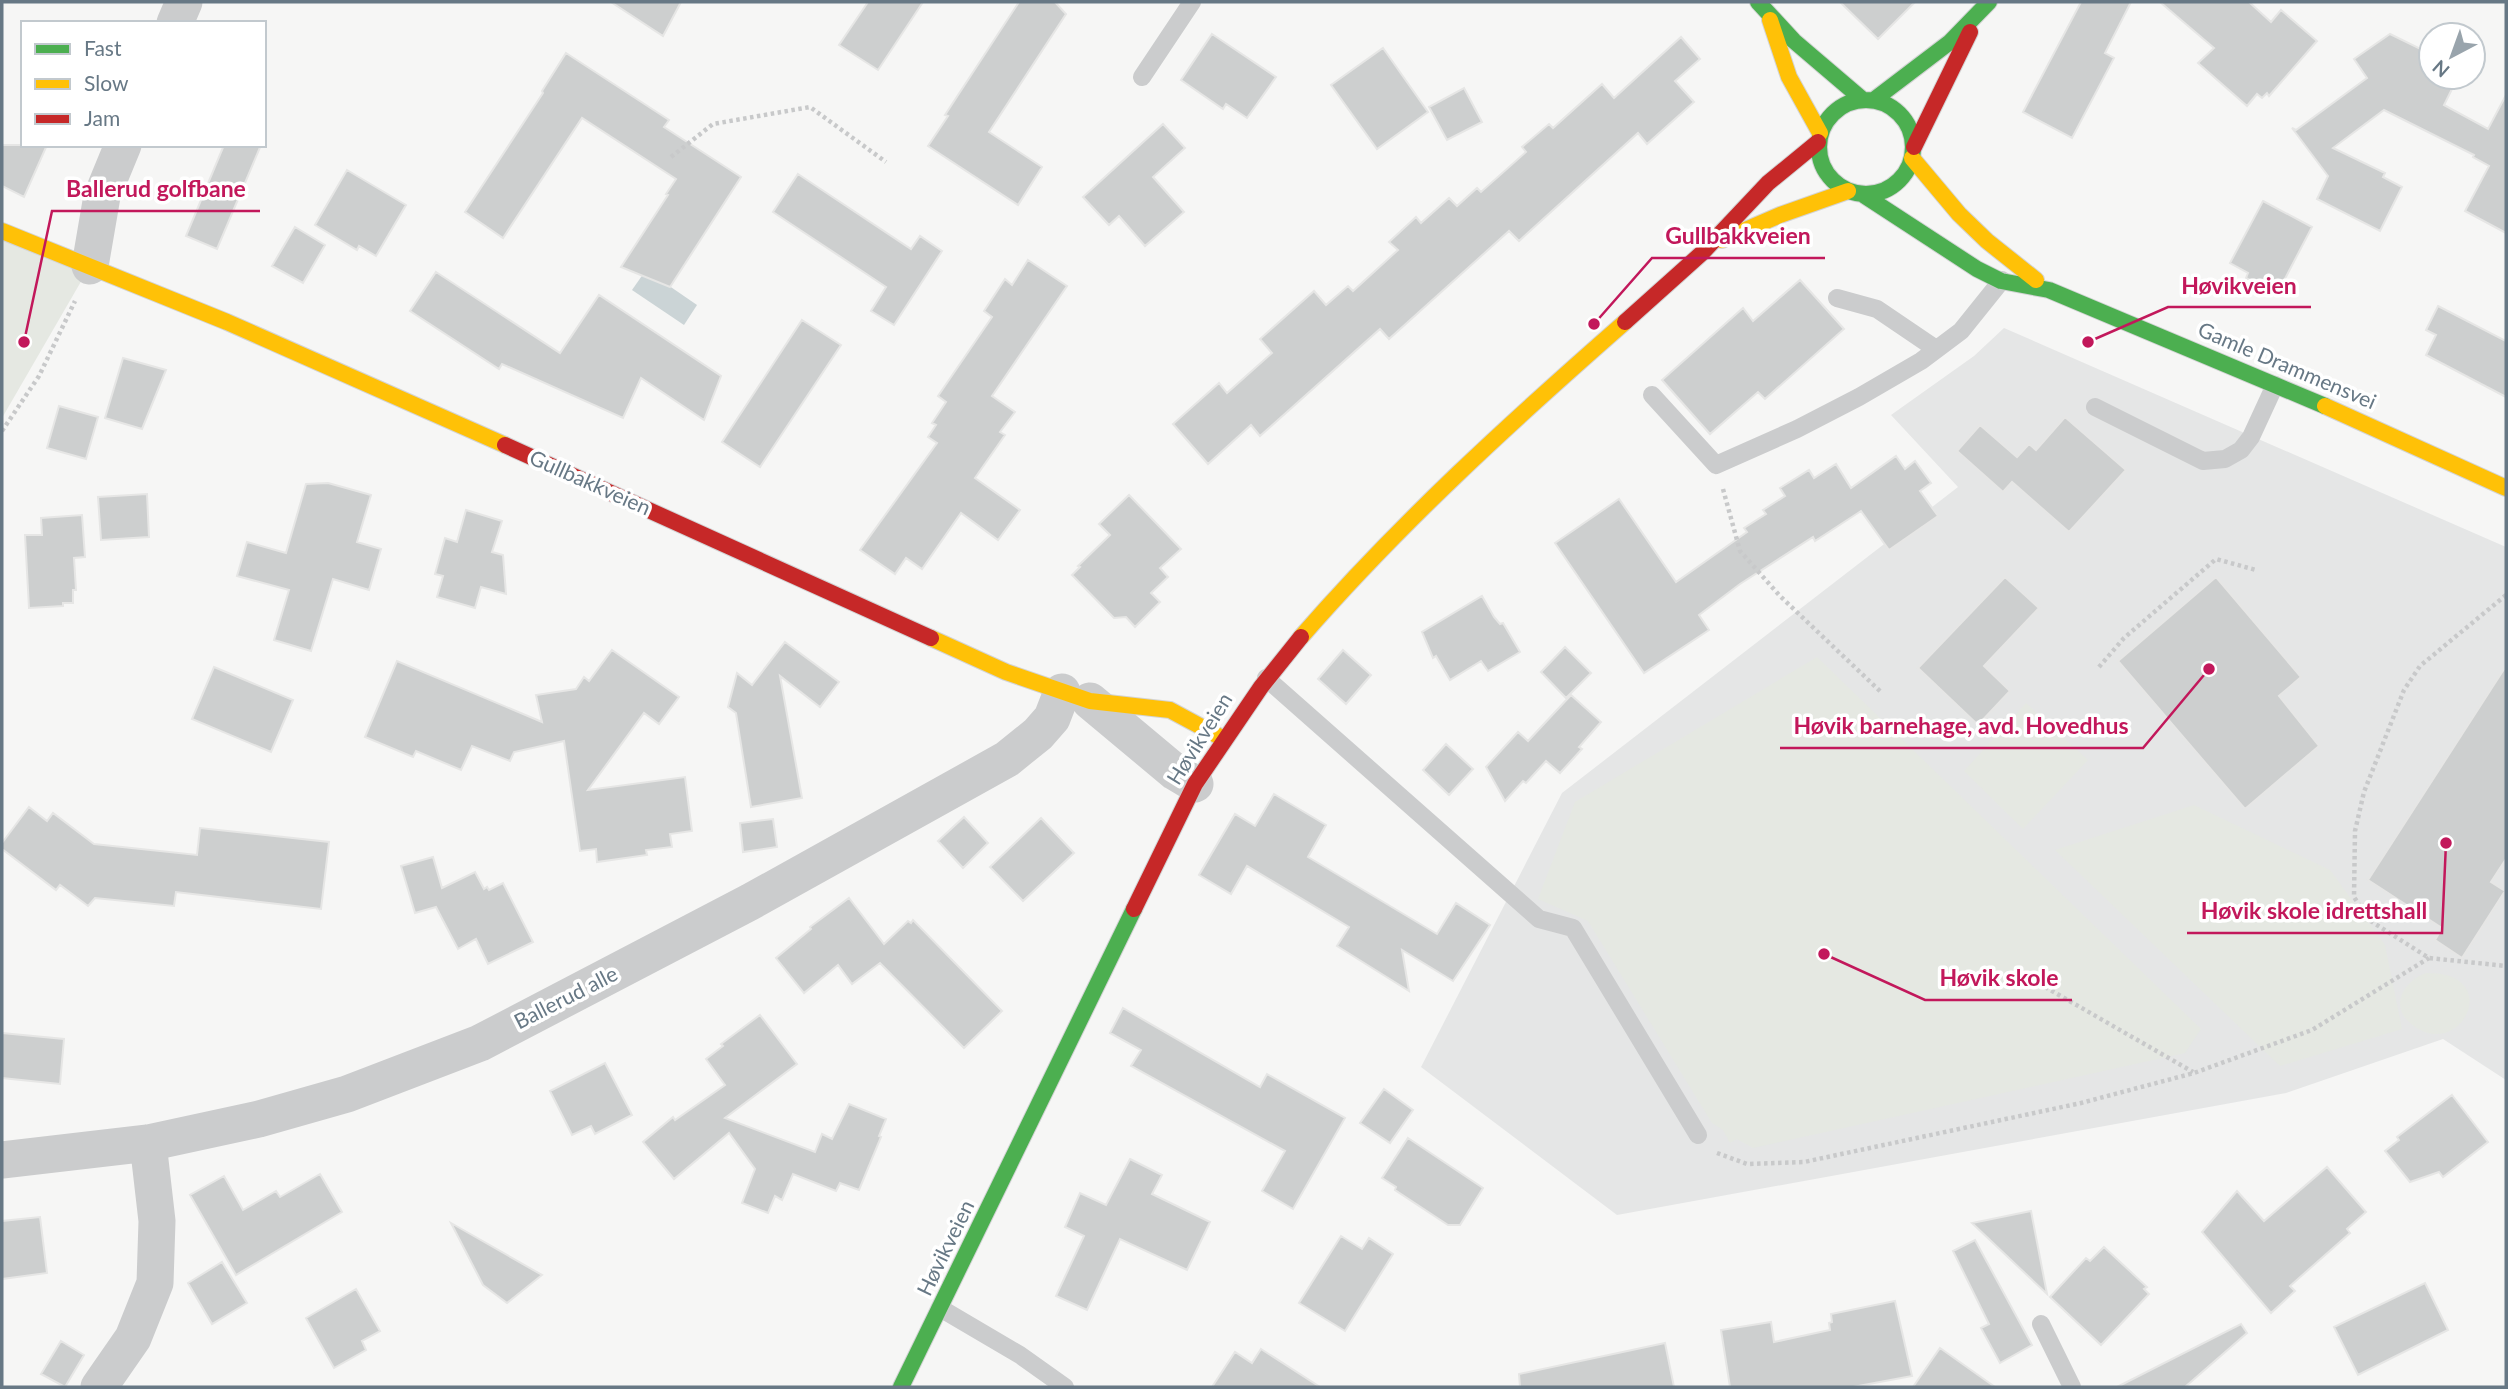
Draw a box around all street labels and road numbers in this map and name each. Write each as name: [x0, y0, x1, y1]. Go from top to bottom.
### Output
street label: Gamle Drammensvei: [2195, 316, 2380, 413]
street label: Gullbakkveien: [526, 444, 655, 519]
street label: Høvikveien: [1161, 688, 1237, 789]
street label: Ballerud alle: [509, 960, 621, 1033]
street label: Høvikveien: [911, 1195, 979, 1299]

